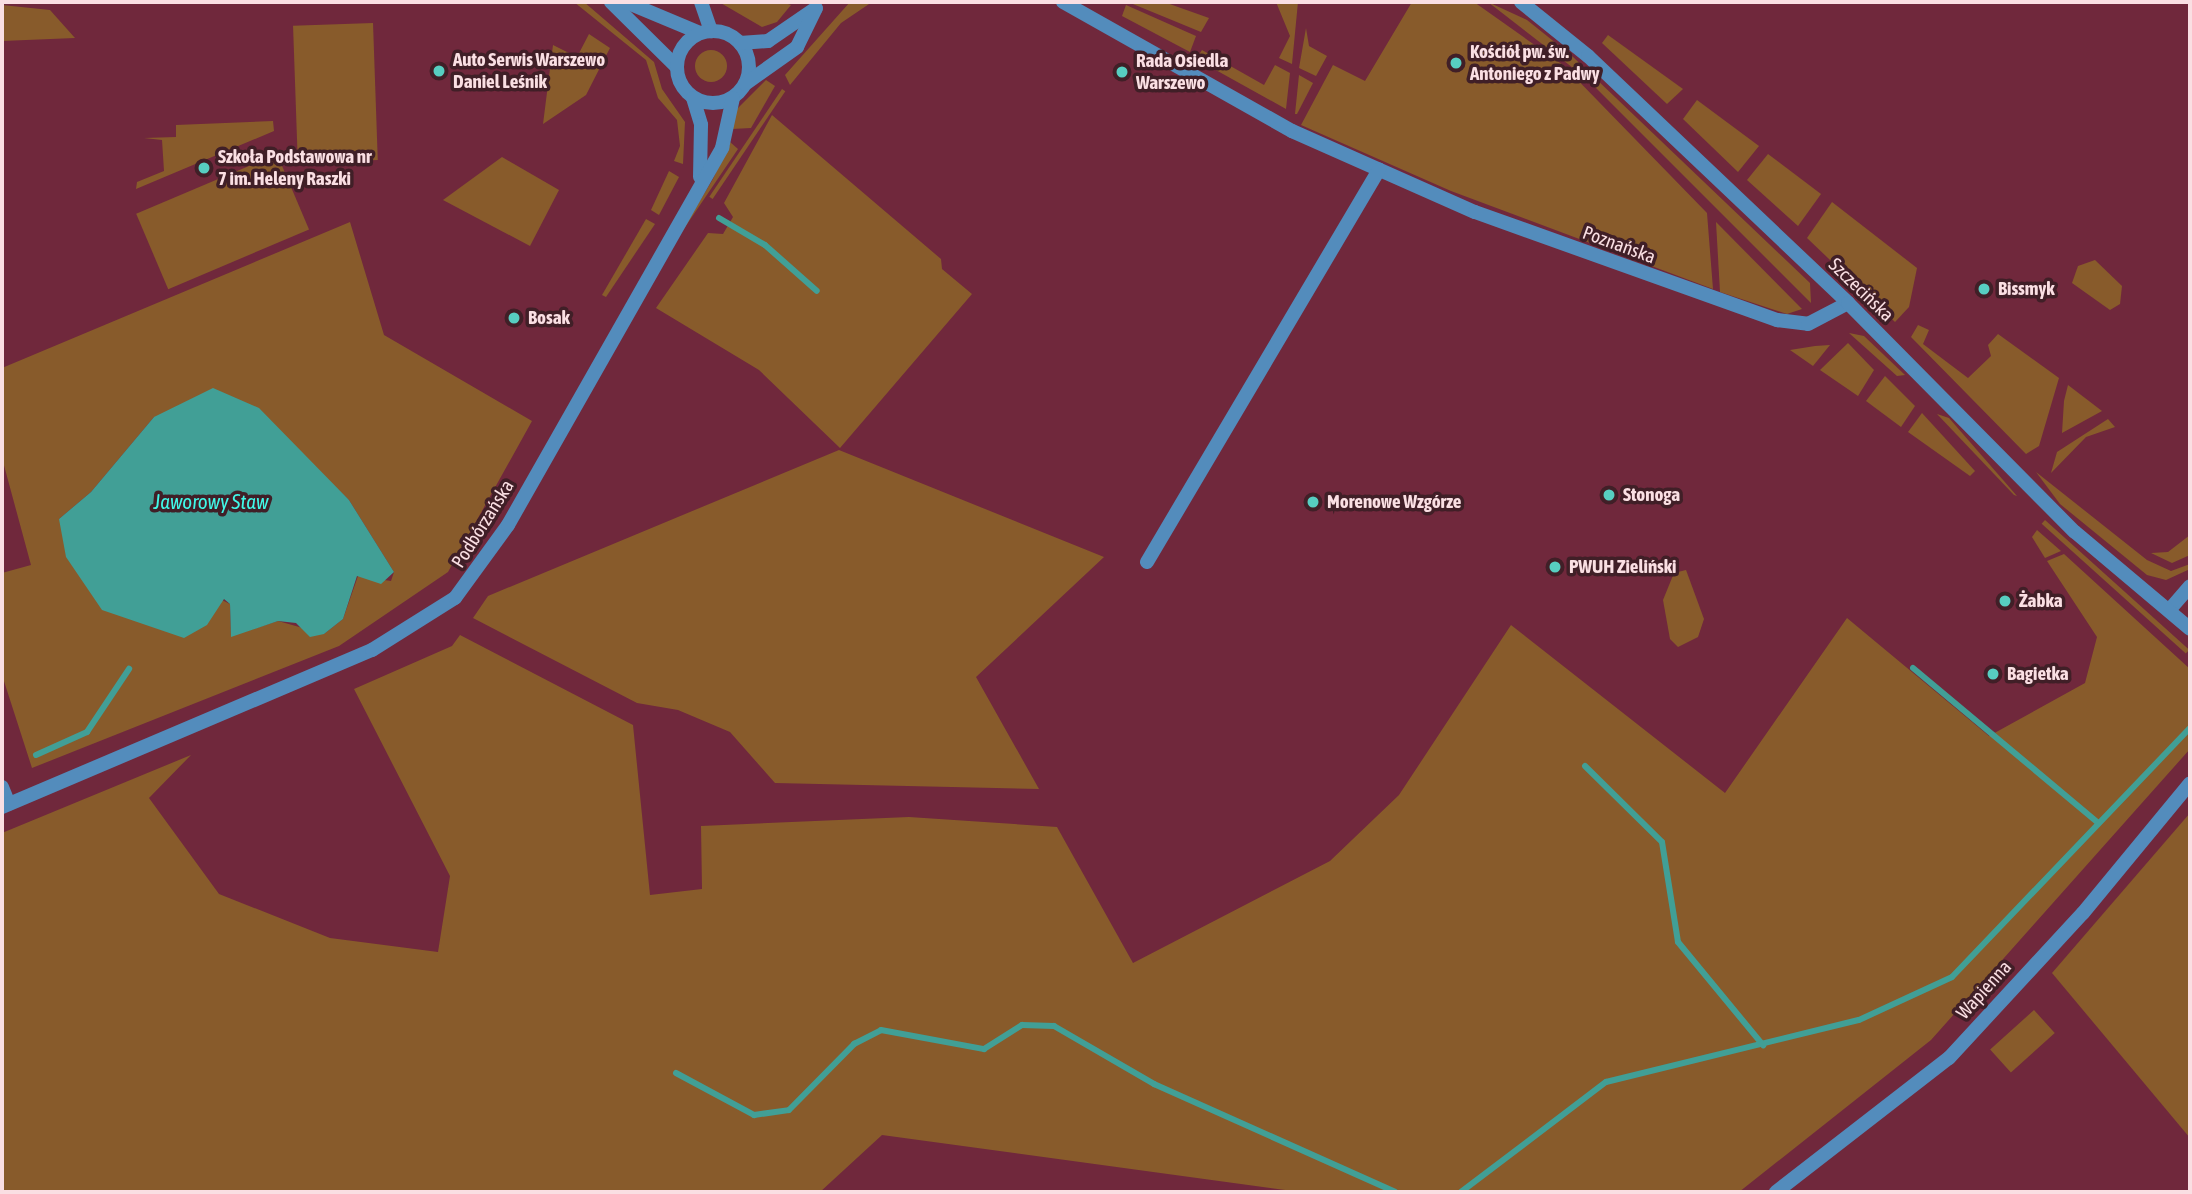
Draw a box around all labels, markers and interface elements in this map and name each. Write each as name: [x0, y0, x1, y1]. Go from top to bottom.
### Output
place label: Kościół pw. św. Antoniego z Padwy: [1470, 41, 1600, 85]
place label: Auto Serwis Warszewo Daniel Leśnik: [453, 49, 605, 93]
place label: Rada Osiedla Warszewo: [1136, 50, 1228, 94]
marker: Kościół pw. św. Antoniego z Padwy: [1448, 55, 1464, 71]
marker: Auto Serwis Warszewo Daniel Leśnik: [431, 63, 447, 79]
marker: Rada Osiedla Warszewo: [1114, 64, 1130, 80]
place label: Szkoła Podstawowa nr 7 im. Heleny Raszki: [218, 146, 372, 190]
marker: Szkoła Podstawowa nr 7 im. Heleny Raszki: [196, 160, 212, 176]
street label: Poznańska: [1579, 221, 1659, 269]
street label: Szczecińska: [1824, 254, 1898, 326]
place label: Bissmyk: [1998, 278, 2055, 300]
marker: Bissmyk: [1976, 281, 1992, 297]
place label: Bosak: [528, 307, 570, 329]
marker: Bosak: [506, 310, 522, 326]
street label: Podbórzańska: [447, 476, 519, 572]
place label: Stonoga: [1623, 484, 1680, 506]
marker: Stonoga: [1601, 487, 1617, 503]
water label: Jaworowy Staw: [154, 488, 268, 514]
place label: Morenowe Wzgórze: [1327, 491, 1461, 513]
marker: Morenowe Wzgórze: [1305, 494, 1321, 510]
place label: PWUH Zieliński: [1569, 556, 1676, 578]
marker: PWUH Zieliński: [1547, 559, 1563, 575]
place label: Żabka: [2019, 590, 2063, 612]
marker: Żabka: [1997, 593, 2013, 609]
place label: Bagietka: [2007, 663, 2069, 685]
marker: Bagietka: [1985, 666, 2001, 682]
street label: Wapienna: [1952, 956, 2016, 1024]

